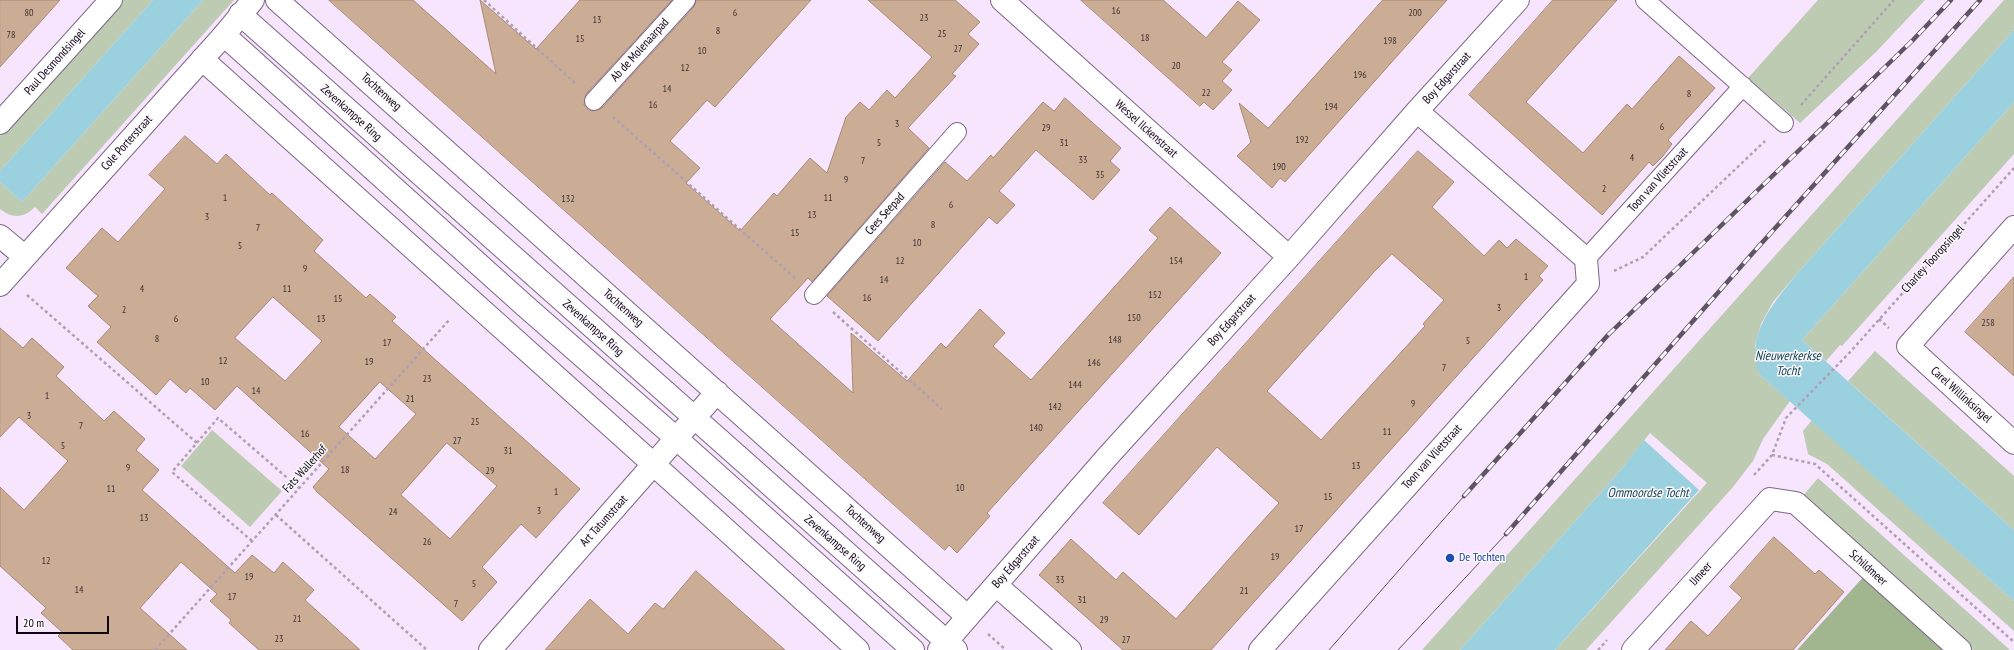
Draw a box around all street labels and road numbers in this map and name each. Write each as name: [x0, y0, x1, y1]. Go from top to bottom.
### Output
street label: Ab de Molenaarpad: [608, 15, 672, 85]
street label: Paul Desmondsingel: [22, 26, 88, 98]
street label: Boy Edgarstraat: [1420, 49, 1474, 107]
street label: Tochtenweg: [358, 70, 404, 114]
street label: Zevenkampse Ring: [317, 82, 385, 144]
street label: Wessel Ilckenstraat: [1112, 97, 1180, 161]
street label: Cole Porterstraat: [98, 112, 156, 174]
street label: Toon van Vlietstraat: [1625, 145, 1691, 215]
street label: Cees Seepad: [862, 190, 908, 238]
street label: Charley Tooropsingel: [1899, 222, 1967, 296]
street label: Tochtenweg: [600, 286, 646, 330]
street label: Boy Edgarstraat: [1205, 291, 1259, 349]
street label: Zevenkampse Ring: [559, 297, 627, 359]
street label: Carel Willinksingel: [1927, 364, 1995, 426]
street label: Toon van Vlietstraat: [1399, 422, 1465, 492]
street label: Fats Wallerhof: [280, 442, 330, 496]
street label: Art Tatumstraat: [577, 492, 631, 550]
street label: Tochtenweg: [842, 502, 888, 546]
street label: Zevenkampse Ring: [801, 512, 869, 574]
street label: Boy Edgarstraat: [989, 533, 1043, 591]
street label: Schildmeer: [1846, 547, 1890, 589]
street label: IJmeer: [1687, 559, 1715, 589]

